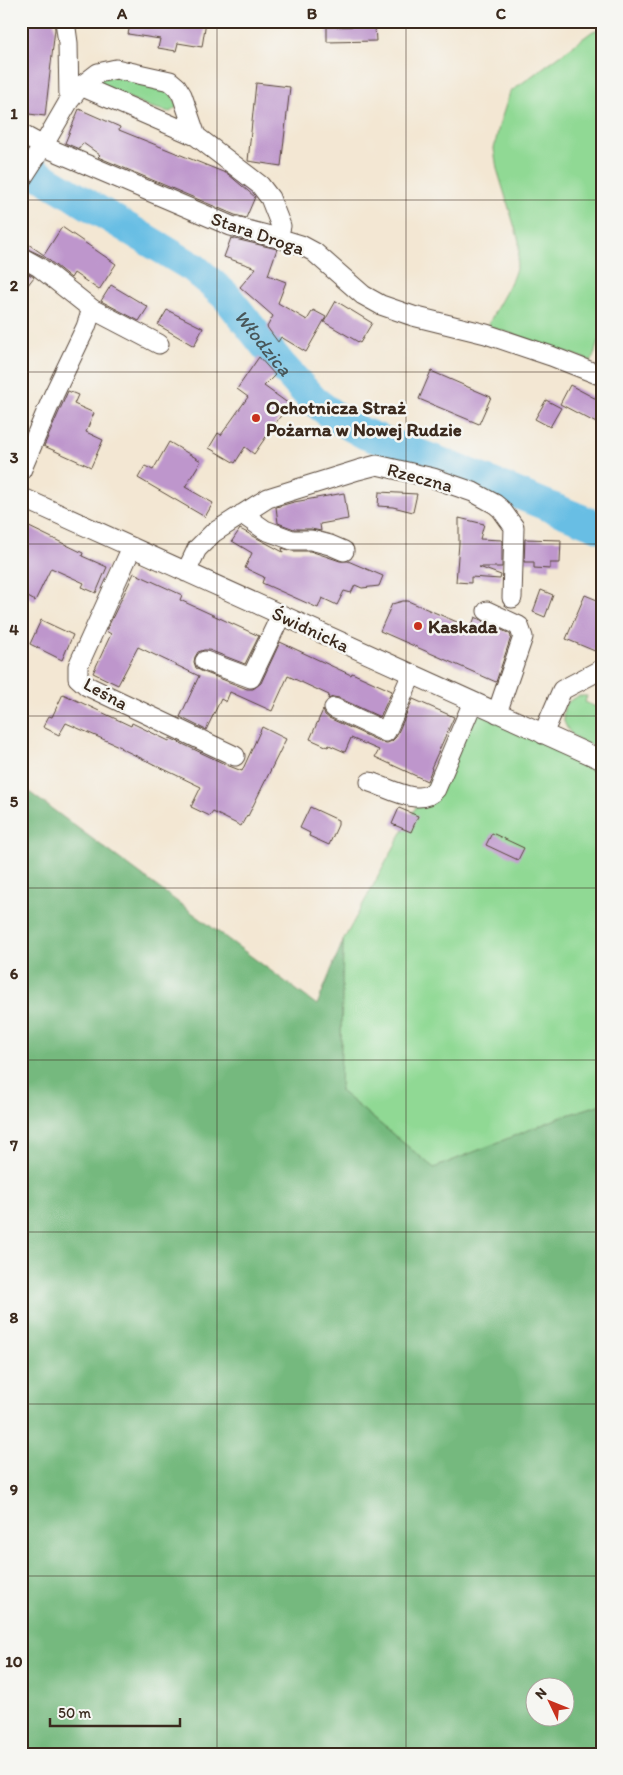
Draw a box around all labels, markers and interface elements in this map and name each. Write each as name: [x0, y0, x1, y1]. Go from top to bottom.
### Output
text: A: [116, 4, 128, 23]
text: B: [307, 4, 318, 23]
text: C: [496, 4, 507, 23]
text: 1: [10, 104, 18, 123]
street label: Stara Droga: [208, 207, 308, 260]
text: 2: [10, 276, 19, 295]
water label: Włodzica: [229, 305, 297, 381]
place label: Ochotnicza Straż Pożarna w Nowej Rudzie: [266, 396, 462, 441]
marker: Ochotnicza Straż Pożarna w Nowej Rudzie: [250, 412, 262, 424]
text: 3: [10, 448, 19, 467]
street label: Rzeczna: [385, 458, 455, 497]
street label: Świdnicka: [268, 602, 353, 657]
place label: Kaskada: [428, 615, 498, 638]
text: 4: [9, 620, 19, 639]
marker: Kaskada: [412, 620, 424, 632]
street label: Leśna: [80, 672, 132, 715]
text: 5: [10, 792, 19, 811]
text: 6: [10, 964, 19, 983]
text: 7: [9, 1136, 18, 1155]
text: 8: [10, 1308, 19, 1327]
text: 9: [10, 1480, 18, 1499]
text: 10: [5, 1652, 23, 1671]
north arrow: [526, 1678, 576, 1728]
text: N: [531, 1684, 550, 1703]
scale bar: [50, 1695, 180, 1727]
text: 50 m: [58, 1704, 91, 1722]

